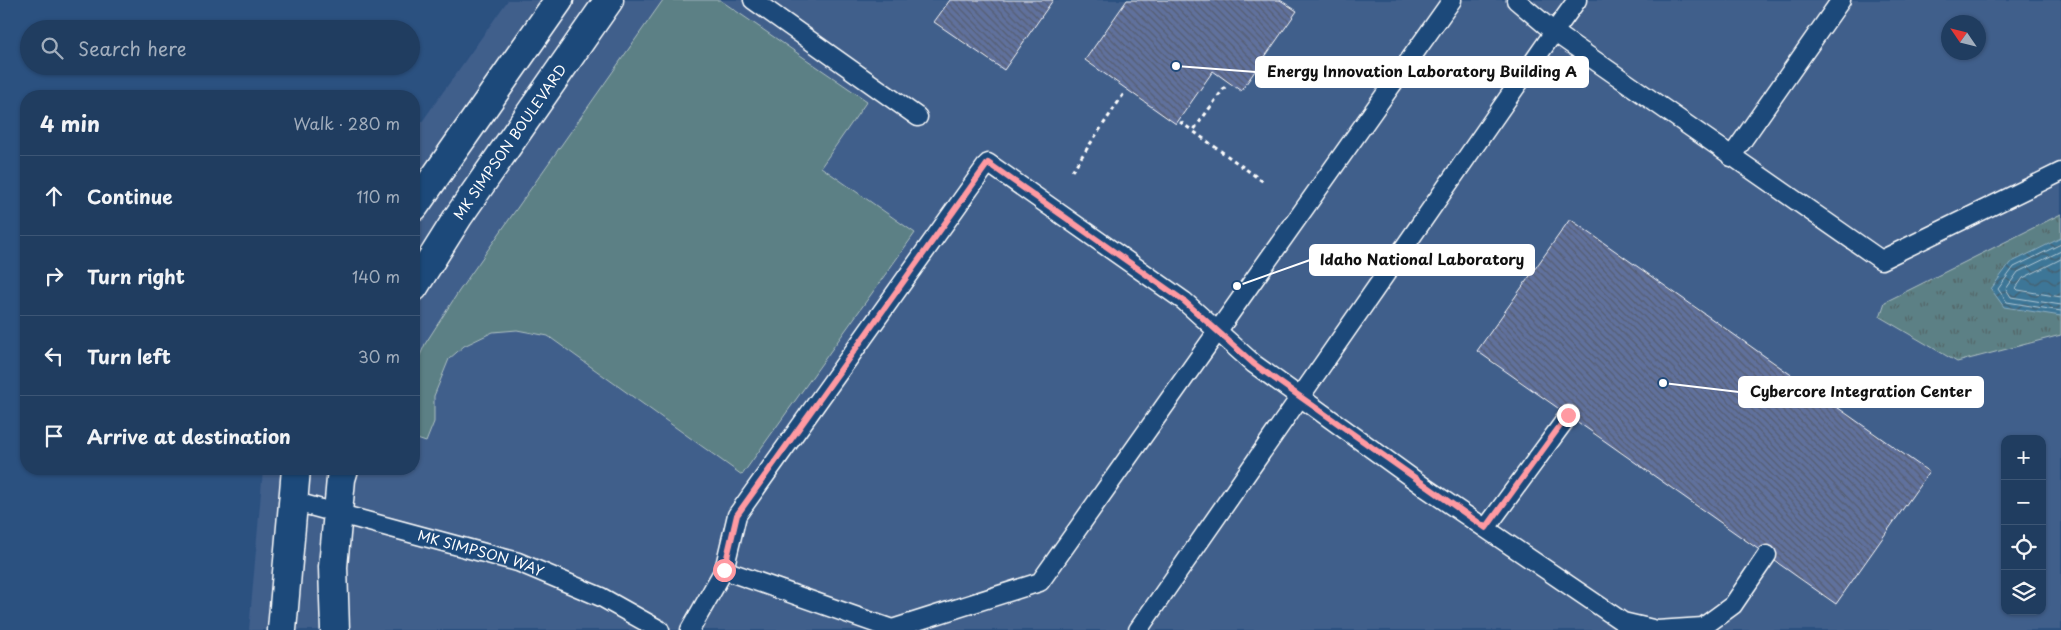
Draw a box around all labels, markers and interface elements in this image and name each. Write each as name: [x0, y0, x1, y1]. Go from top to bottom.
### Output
north arrow: [1941, 15, 1986, 60]
search box: [20, 20, 420, 75]
icon: search: [38, 34, 66, 62]
text: Search here: [78, 34, 187, 62]
callout: Energy Innovation Laboratory Building A: [1256, 57, 1588, 87]
text: Energy Innovation Laboratory Building A: [1267, 59, 1577, 82]
street label: MK SIMPSON BOULEVARD: [448, 60, 571, 224]
text: 4 min: [40, 107, 100, 139]
text: Walk · 280 m: [293, 111, 400, 135]
icon: ahead: [40, 182, 68, 210]
text: Continue: [87, 182, 173, 210]
text: 110 m: [357, 184, 400, 208]
callout: Idaho National Laboratory: [1310, 245, 1534, 275]
text: Idaho National Laboratory: [1320, 247, 1524, 270]
icon: right: [40, 262, 68, 290]
text: Turn right: [87, 262, 185, 290]
text: 140 m: [352, 264, 400, 288]
icon: left: [40, 342, 68, 370]
text: Turn left: [87, 342, 171, 370]
text: 30 m: [358, 344, 400, 368]
callout: Cybercore Integration Center: [1739, 377, 1983, 407]
text: Cybercore Integration Center: [1750, 379, 1972, 402]
route end: [1557, 404, 1580, 427]
icon: arrive: [40, 422, 68, 450]
text: Arrive at destination: [87, 422, 291, 450]
map controls: [2001, 435, 2046, 615]
button: +: [2001, 435, 2046, 480]
button: −: [2001, 480, 2046, 525]
street label: MK SIMPSON WAY: [416, 524, 547, 582]
button: locate: [2001, 525, 2046, 570]
route start: [713, 559, 736, 582]
button: layers: [2001, 570, 2046, 615]

